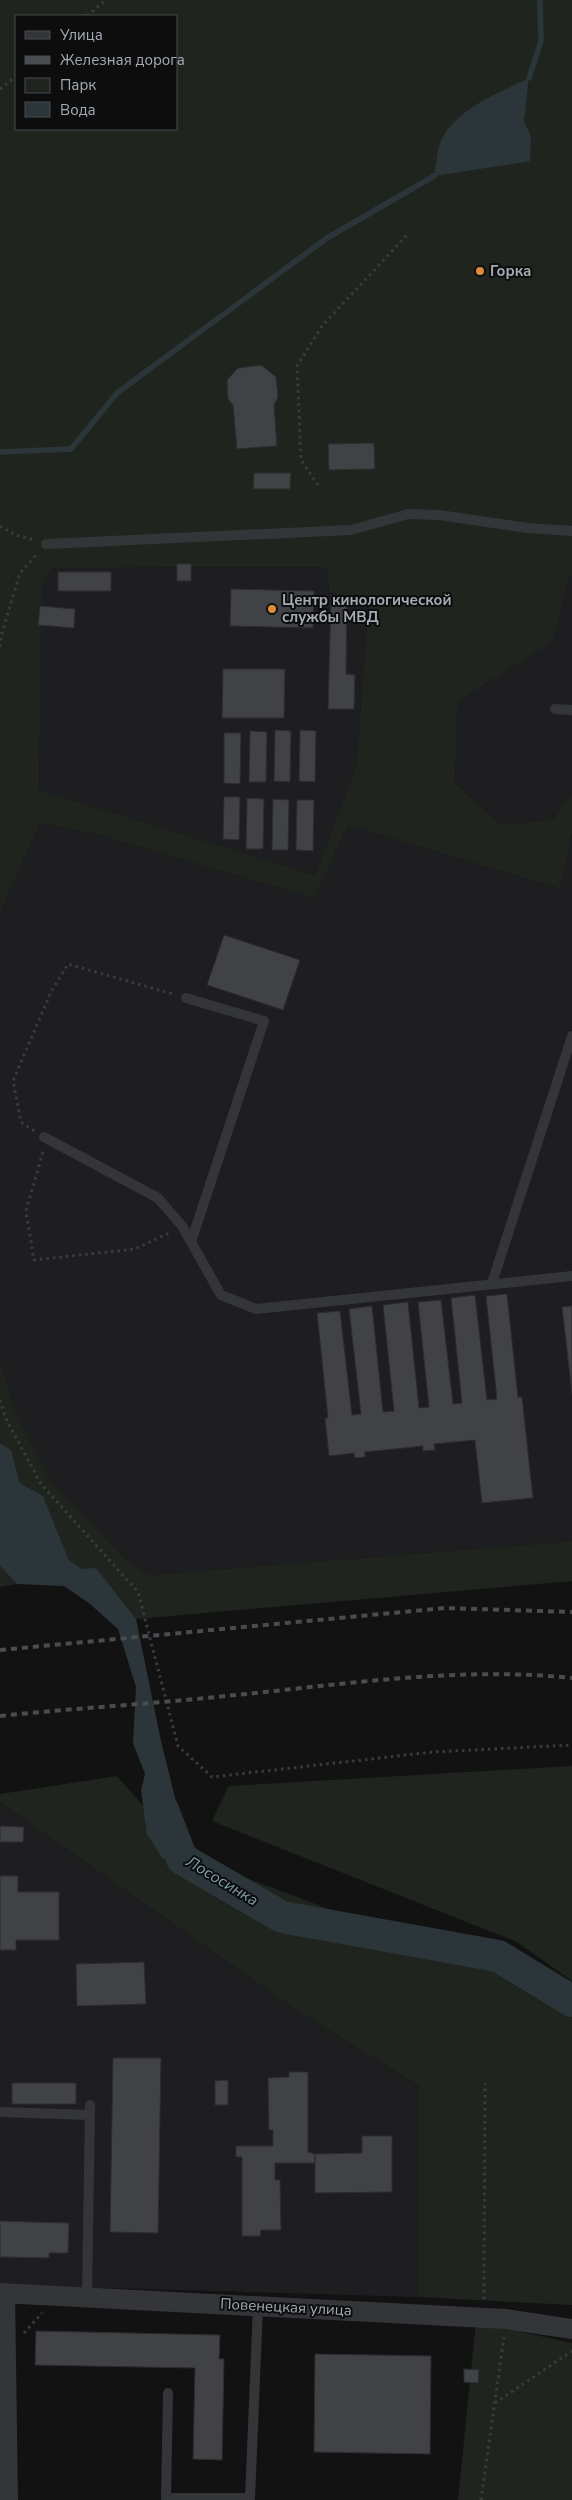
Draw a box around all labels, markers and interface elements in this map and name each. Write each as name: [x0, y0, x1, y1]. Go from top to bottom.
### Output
legend: [15, 15, 178, 130]
text: Улица: [59, 25, 103, 45]
text: Железная дорога: [60, 50, 185, 70]
text: Парк: [60, 75, 96, 95]
text: Вода: [60, 100, 96, 120]
place label: Горка: [490, 261, 531, 281]
marker: Горка: [474, 265, 486, 277]
place label: Центр кинологической службы МВД: [282, 590, 452, 627]
marker: Центр кинологической службы МВД: [266, 603, 278, 615]
water label: Лососинка: [181, 1850, 262, 1911]
street label: Повенецкая улица: [220, 2294, 352, 2320]

